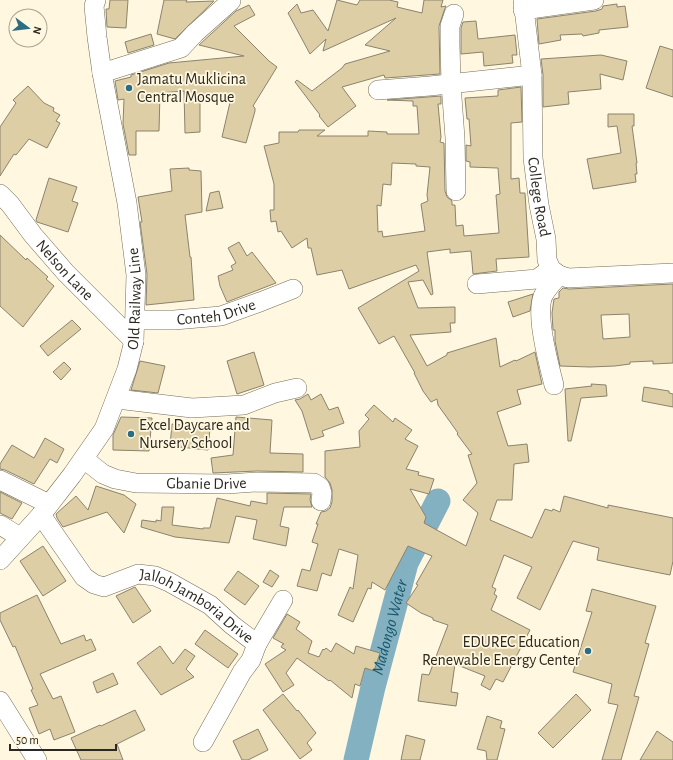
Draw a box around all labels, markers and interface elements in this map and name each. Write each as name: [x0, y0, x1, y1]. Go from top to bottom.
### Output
north arrow: [8, 8, 48, 48]
text: N: [31, 25, 43, 36]
place label: Jamatu Muklicina Central Mosque: [137, 71, 246, 105]
marker: Jamatu Muklicina Central Mosque: [124, 83, 134, 93]
street label: College Road: [525, 156, 553, 238]
street label: Nelson Lane: [33, 237, 96, 303]
street label: Old Railway Line: [124, 247, 145, 351]
street label: Conteh Drive: [176, 296, 258, 328]
place label: Excel Daycare and Nursery School: [139, 417, 250, 452]
marker: Excel Daycare and Nursery School: [126, 429, 136, 439]
street label: Gbanie Drive: [166, 475, 247, 492]
street label: Jalloh Jamboria Drive: [139, 566, 256, 646]
water label: Madongo Water: [368, 577, 410, 676]
place label: EDUREC Education Renewable Energy Center: [422, 634, 581, 669]
marker: EDUREC Education Renewable Energy Center: [583, 646, 593, 656]
scale bar: [10, 726, 116, 752]
text: 50 m: [16, 734, 39, 746]

